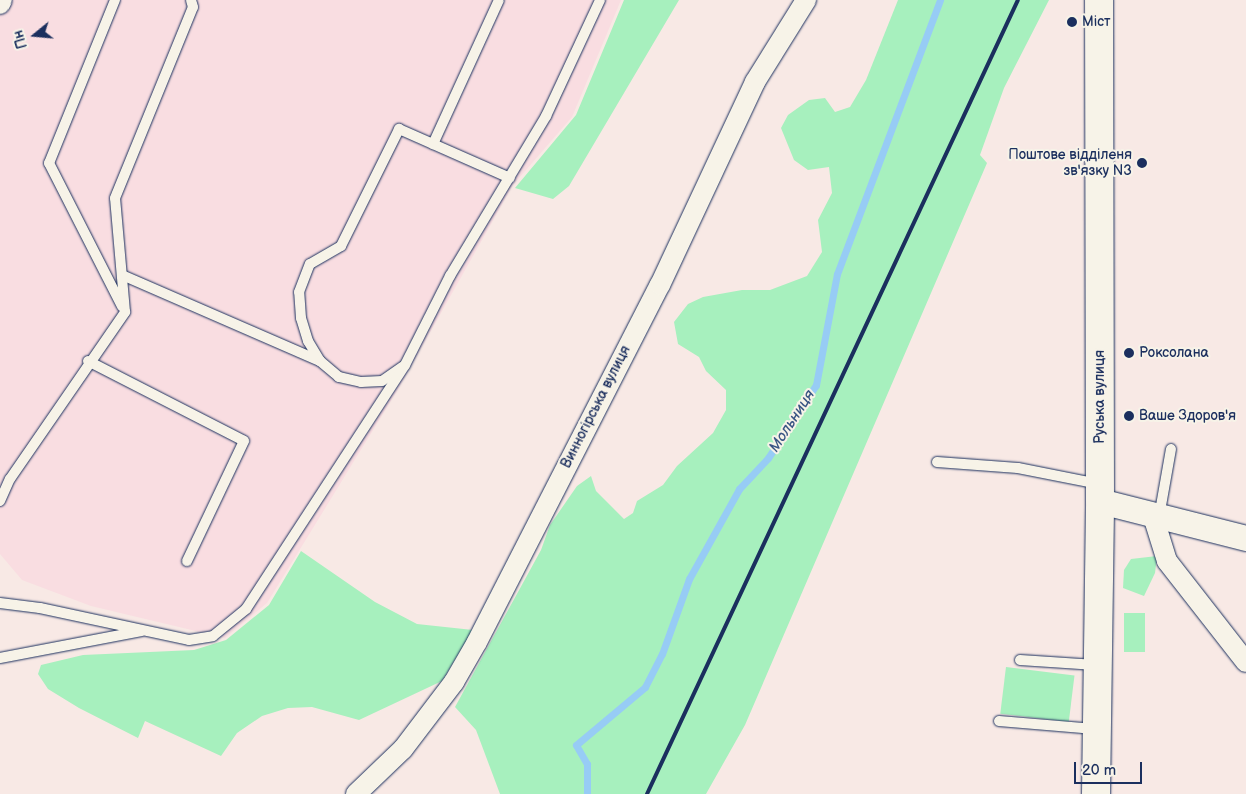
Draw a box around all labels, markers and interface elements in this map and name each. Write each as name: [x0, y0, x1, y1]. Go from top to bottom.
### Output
north arrow: [10, 10, 60, 60]
place label: Міст: [1082, 14, 1111, 30]
marker: Міст: [1066, 16, 1078, 28]
text: Пн: [9, 28, 31, 51]
place label: Поштове відділеня зв'язку N3: [1008, 147, 1132, 180]
marker: Поштове відділеня зв'язку N3: [1136, 157, 1148, 169]
street label: Винногірська вулиця: [558, 343, 634, 471]
place label: Роксолана: [1139, 345, 1209, 361]
marker: Роксолана: [1123, 347, 1135, 359]
street label: Руська вулиця: [1092, 350, 1108, 444]
water label: Мольниця: [765, 387, 819, 455]
place label: Ваше Здоров'я: [1139, 408, 1236, 424]
marker: Ваше Здоров'я: [1123, 410, 1135, 422]
scale bar: [1076, 752, 1144, 784]
text: 20 m: [1082, 761, 1116, 780]

